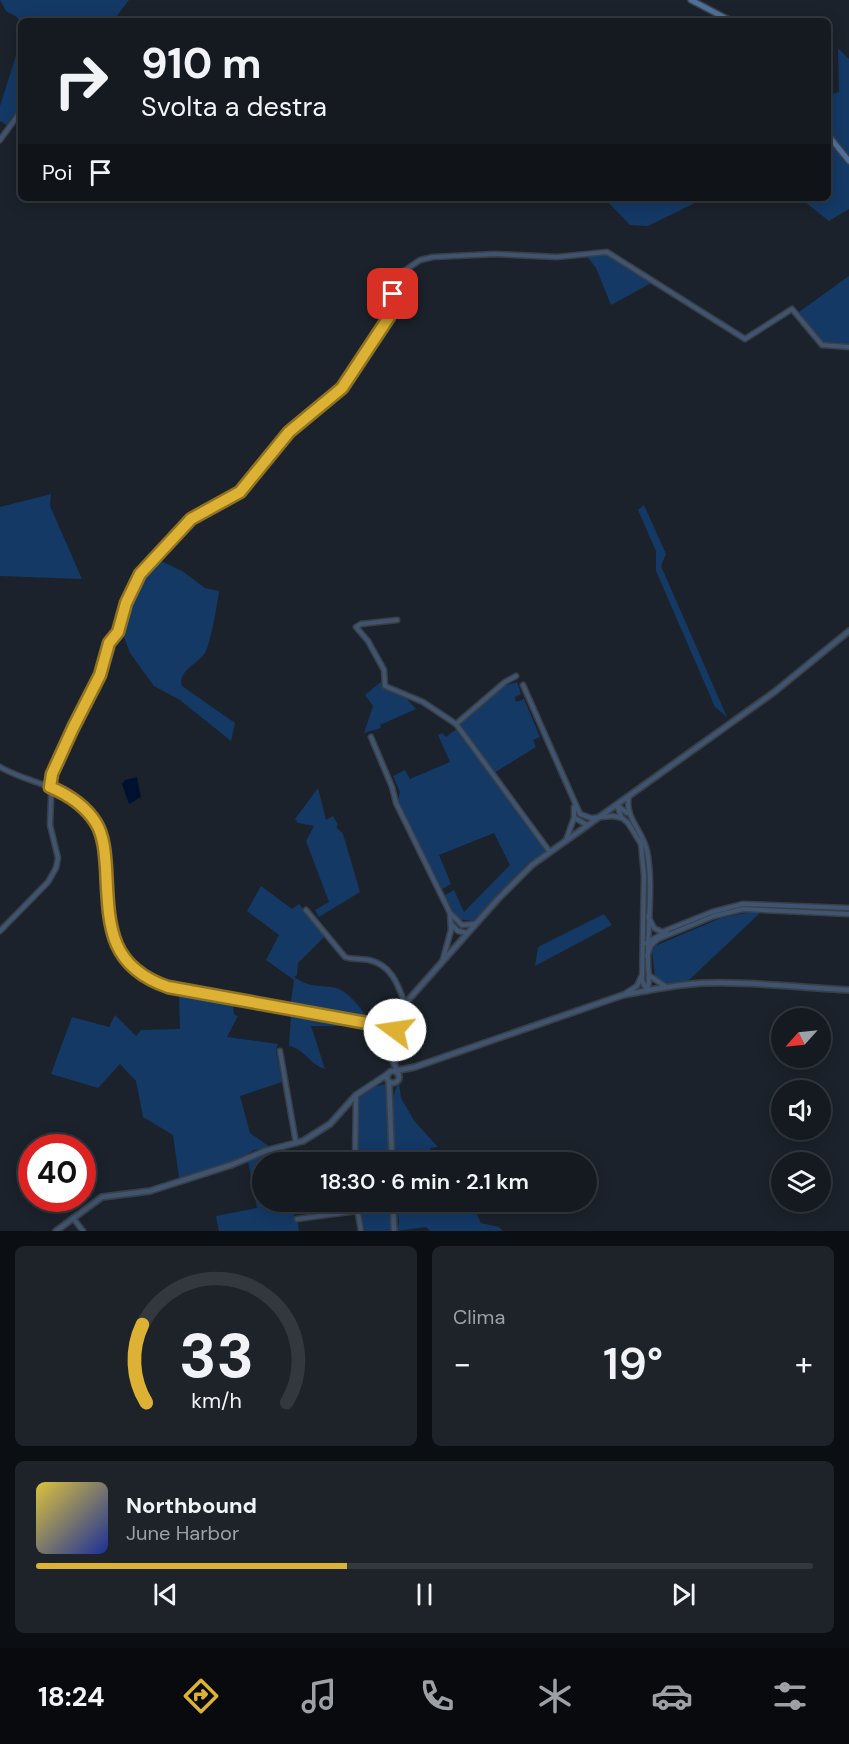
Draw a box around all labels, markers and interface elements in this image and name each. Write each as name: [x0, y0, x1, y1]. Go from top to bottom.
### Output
text: 910 m: [141, 36, 262, 91]
icon: right: [42, 42, 120, 120]
text: Svolta a destra: [141, 89, 327, 124]
icon: arrive: [84, 156, 117, 189]
text: Poi: [42, 158, 72, 187]
pin: [367, 268, 418, 319]
icon: arrive: [376, 277, 409, 310]
position arrow: [363, 998, 427, 1062]
north arrow: [771, 1008, 831, 1068]
map controls: [771, 1008, 831, 1212]
button: sound: [771, 1080, 831, 1140]
speed limit sign: 40: [18, 1134, 96, 1212]
button: layers: [771, 1152, 831, 1212]
text: 18:30 · 6 min · 2.1 km: [320, 1167, 529, 1196]
text: Clima: [453, 1304, 505, 1330]
text: 33: [178, 1315, 254, 1396]
text: 19°: [603, 1334, 663, 1393]
text: −: [453, 1342, 471, 1385]
text: +: [795, 1342, 813, 1385]
text: km/h: [191, 1387, 241, 1415]
text: Northbound: [126, 1491, 257, 1520]
text: June Harbor: [126, 1520, 239, 1546]
icon: previous: [149, 1578, 182, 1611]
icon: pause: [408, 1578, 441, 1611]
icon: next: [667, 1578, 700, 1611]
icon: directions: [180, 1675, 222, 1717]
icon: music: [298, 1675, 340, 1717]
icon: phone: [416, 1675, 458, 1717]
icon: climate: [534, 1675, 576, 1717]
icon: car: [651, 1675, 693, 1717]
icon: filters: [769, 1675, 811, 1717]
text: 18:24: [38, 1679, 105, 1714]

